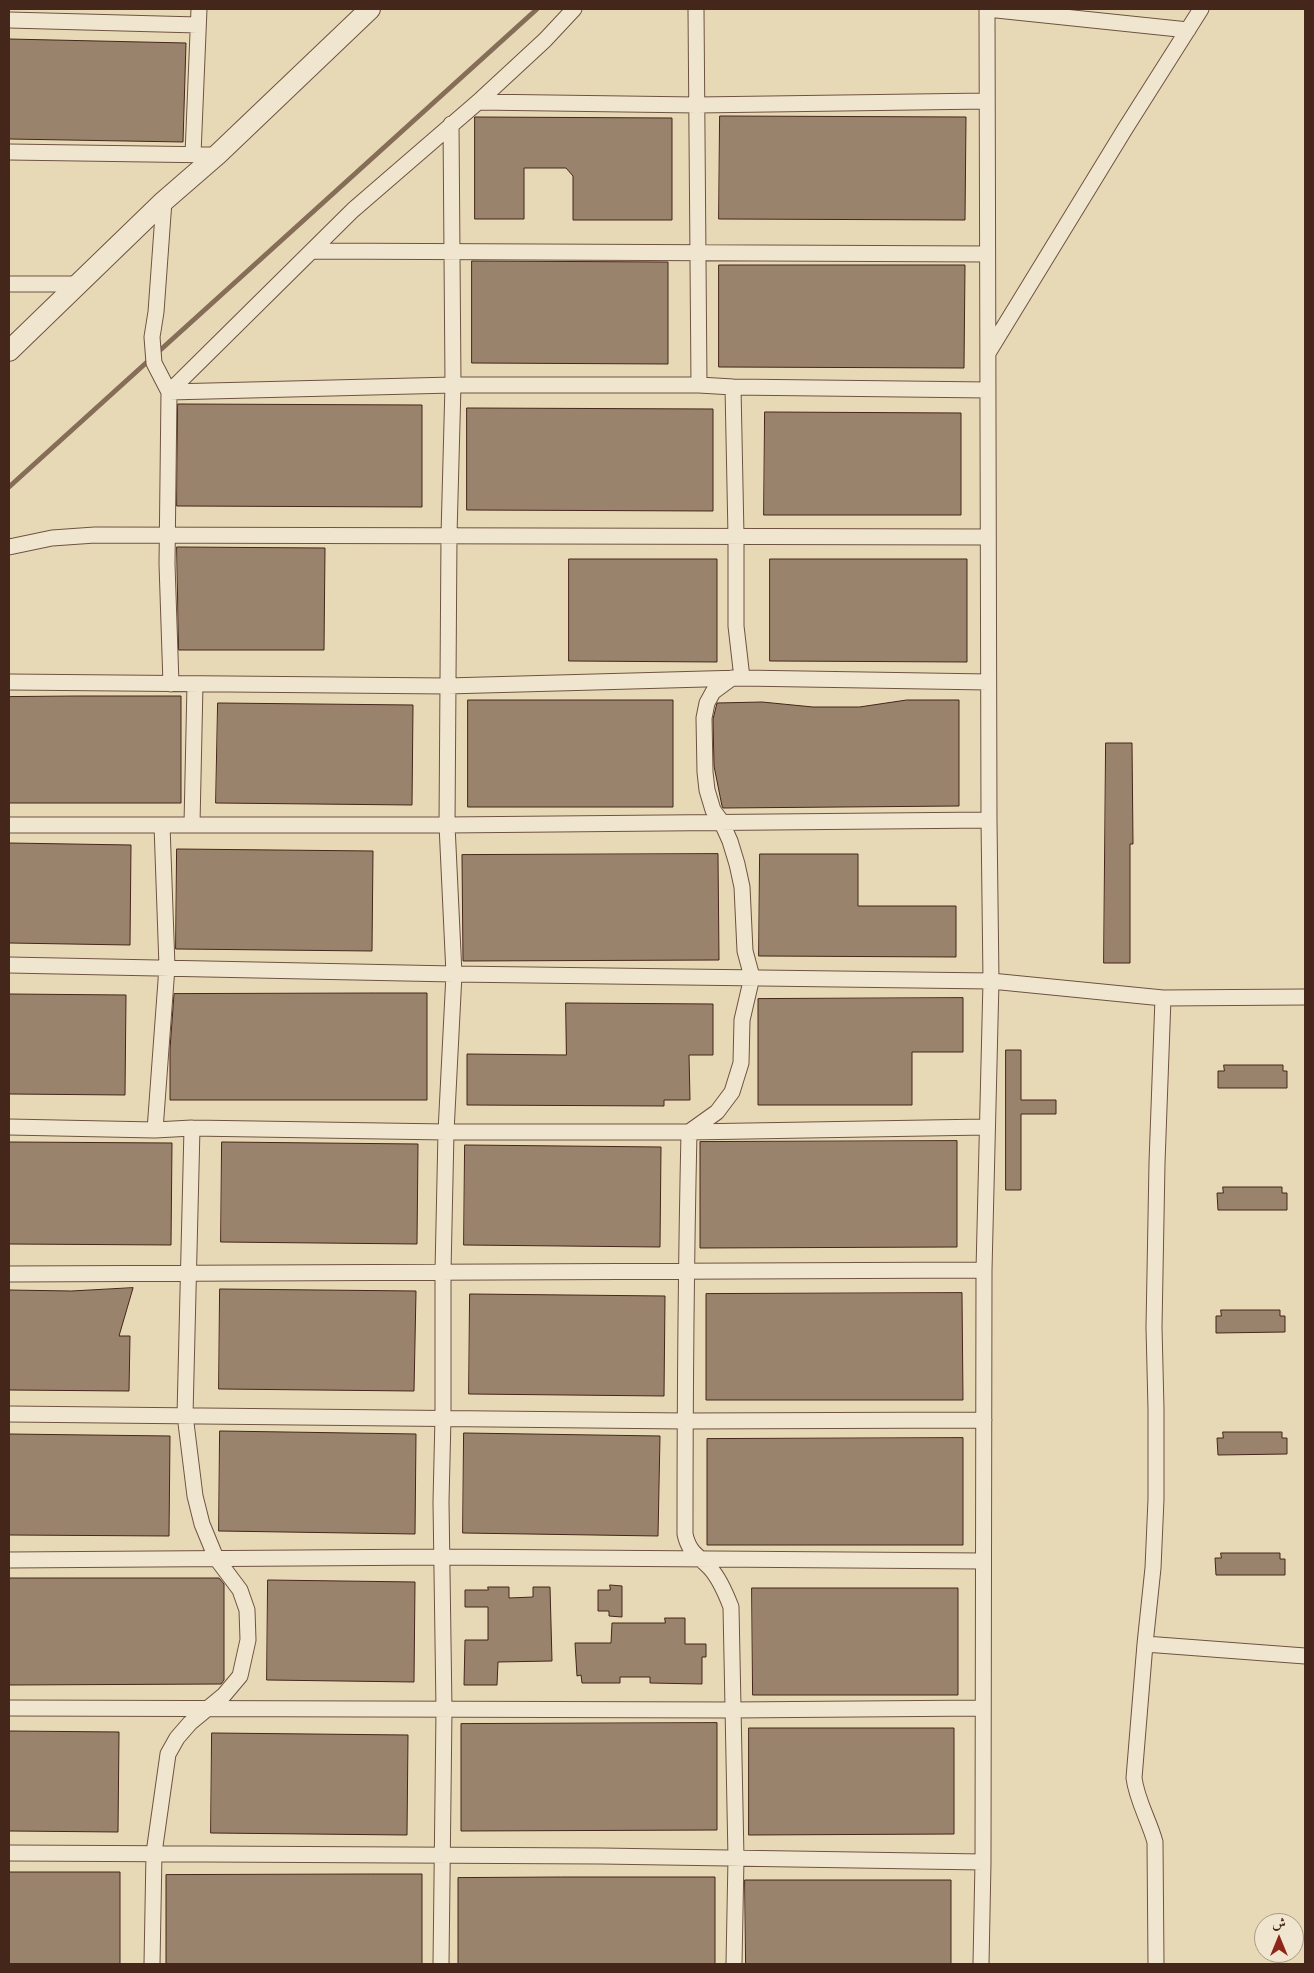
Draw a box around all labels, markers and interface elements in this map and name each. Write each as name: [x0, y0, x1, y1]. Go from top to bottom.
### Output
north arrow: [1254, 1913, 1304, 1963]
text: ش: [1272, 1915, 1286, 1933]

